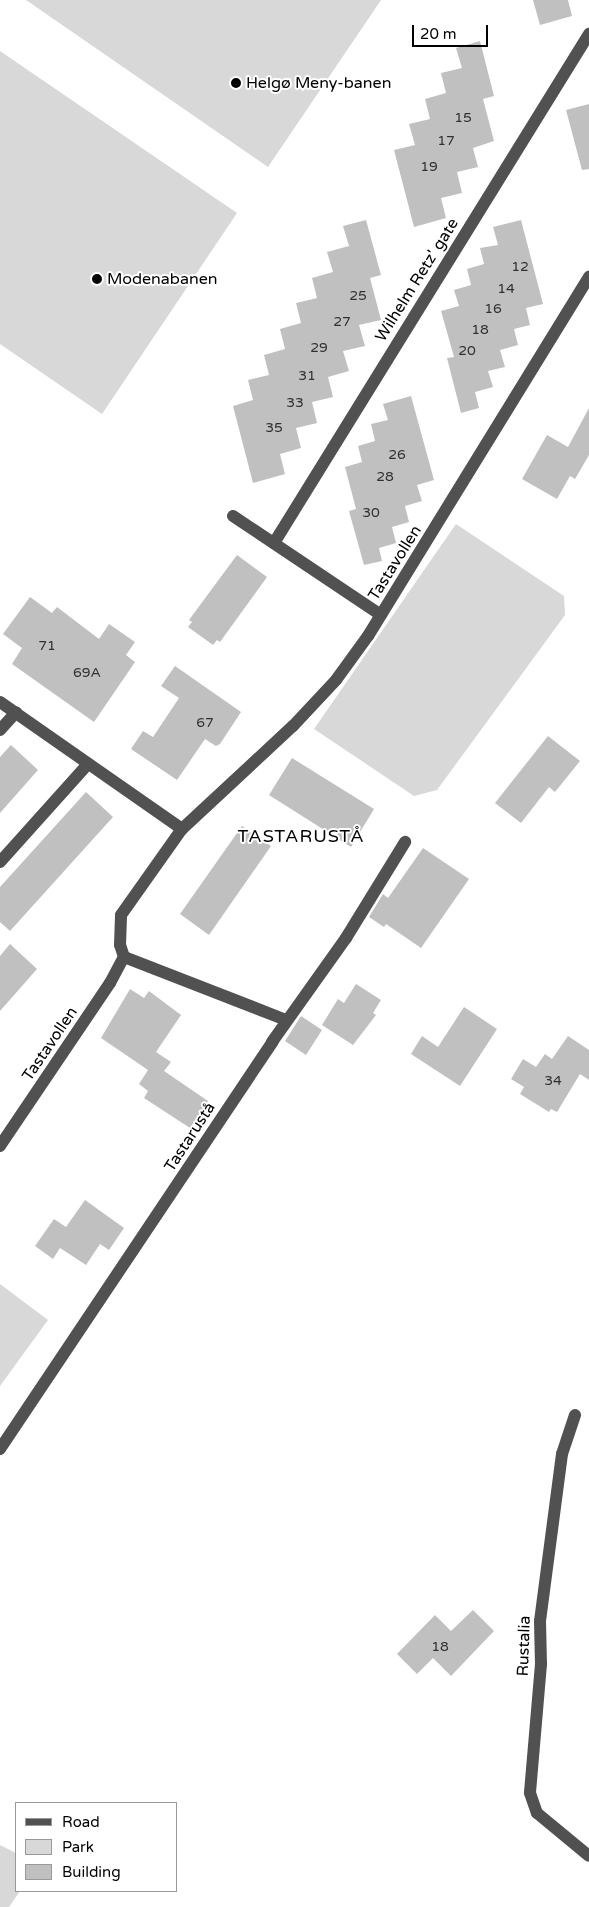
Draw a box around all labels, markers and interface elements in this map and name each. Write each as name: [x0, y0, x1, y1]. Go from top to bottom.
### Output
scale bar: [414, 15, 490, 47]
text: 20 m: [420, 25, 457, 43]
place label: Helgø Meny-banen: [246, 73, 391, 93]
marker: Helgø Meny-banen: [230, 77, 242, 89]
house number: 15: [454, 110, 472, 126]
house number: 17: [437, 133, 455, 149]
house number: 19: [420, 159, 438, 175]
street label: Wilhelm Retz' gate: [371, 215, 463, 345]
house number: 12: [511, 259, 529, 275]
place label: Modenabanen: [107, 269, 217, 289]
marker: Modenabanen: [91, 273, 103, 285]
house number: 14: [497, 281, 515, 297]
house number: 25: [349, 288, 367, 304]
house number: 16: [484, 301, 502, 317]
house number: 27: [333, 314, 351, 330]
house number: 18: [471, 322, 489, 338]
house number: 29: [310, 340, 328, 356]
house number: 20: [458, 343, 476, 359]
house number: 31: [298, 368, 316, 384]
house number: 33: [286, 395, 304, 411]
house number: 35: [265, 420, 283, 436]
house number: 26: [388, 447, 406, 463]
house number: 28: [376, 469, 394, 485]
house number: 30: [362, 505, 380, 521]
street label: Tastavollen: [364, 522, 426, 604]
house number: 71: [38, 638, 56, 654]
house number: 69A: [73, 665, 101, 681]
house number: 67: [196, 715, 214, 731]
district label: TASTARUSTÅ: [236, 825, 366, 847]
street label: Tastavollen: [18, 1003, 82, 1085]
house number: 34: [544, 1073, 562, 1089]
street label: Tastarustå: [160, 1099, 220, 1175]
street label: Rustalia: [513, 1615, 535, 1677]
house number: 18: [431, 1639, 449, 1655]
legend: [15, 1802, 178, 1892]
text: Road: [62, 1813, 100, 1831]
text: Park: [62, 1838, 94, 1856]
text: Building: [62, 1863, 121, 1881]

